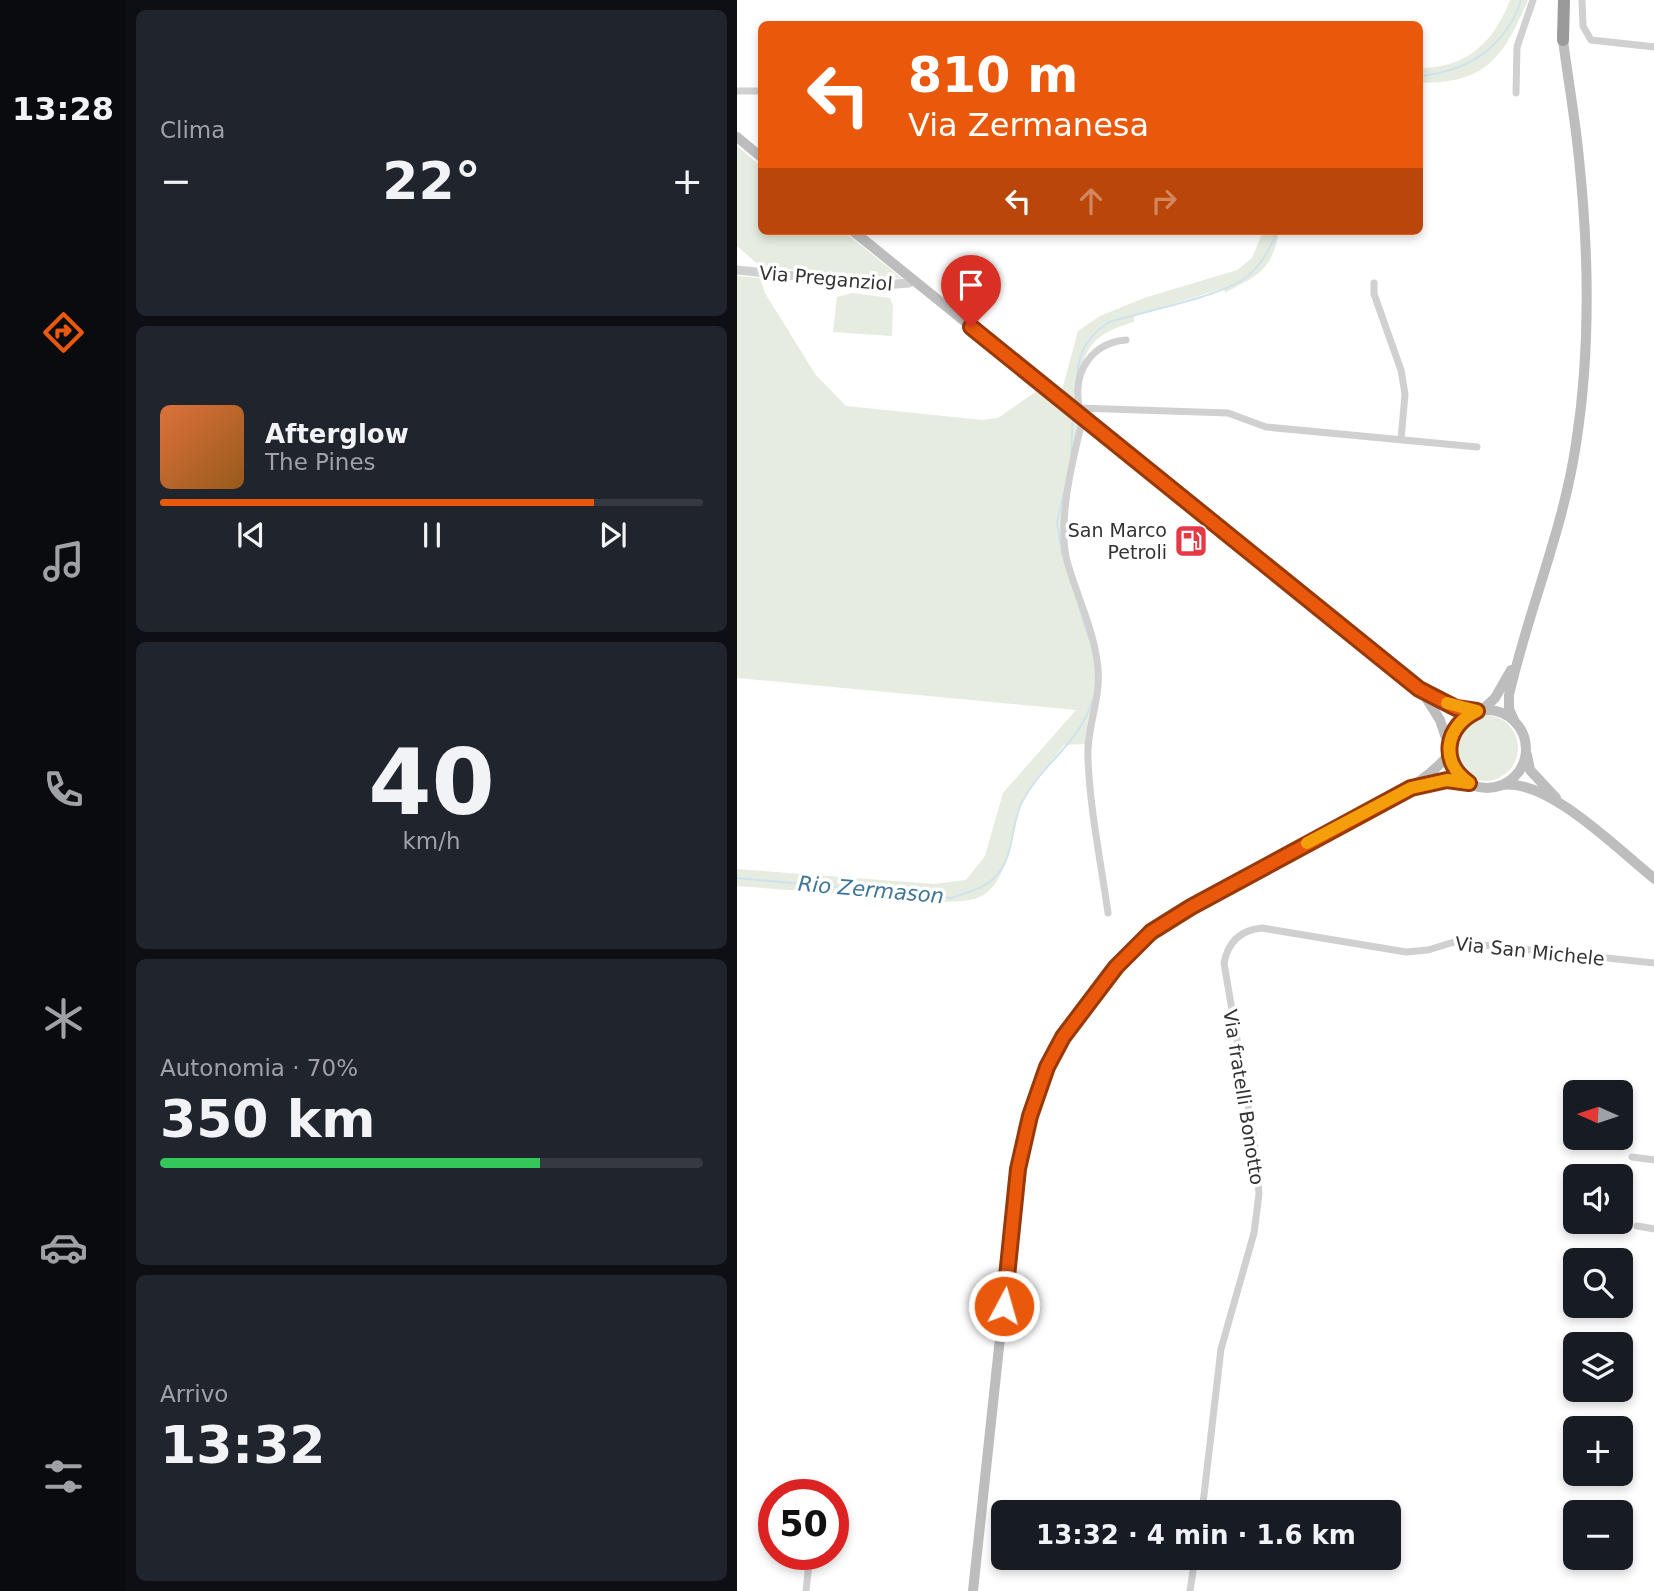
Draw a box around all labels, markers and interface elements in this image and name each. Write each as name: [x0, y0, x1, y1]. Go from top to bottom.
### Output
text: 810 m: [908, 47, 1078, 104]
icon: left: [793, 49, 884, 140]
text: 13:28: [12, 90, 114, 128]
text: Via Zermanesa: [908, 106, 1149, 144]
text: Clima: [160, 117, 225, 143]
text: 22°: [382, 151, 481, 211]
text: −: [160, 159, 192, 203]
text: +: [671, 159, 703, 203]
icon: left: [999, 182, 1037, 220]
icon: ahead: [1072, 182, 1110, 220]
icon: right: [1145, 182, 1183, 220]
pin: [941, 255, 1001, 327]
street label: Via Preganziol: [758, 261, 894, 295]
icon: arrive: [952, 266, 990, 304]
icon: directions: [39, 308, 88, 357]
text: Afterglow: [265, 419, 409, 449]
text: The Pines: [265, 449, 376, 475]
icon: previous: [232, 516, 270, 554]
icon: pause: [413, 516, 451, 554]
icon: next: [594, 516, 632, 554]
place label: San Marco Petroli: [1068, 519, 1167, 563]
fuel station icon: San Marco Petroli: [1172, 522, 1210, 560]
icon: music: [39, 537, 88, 586]
text: 40: [368, 730, 495, 835]
icon: phone: [39, 765, 88, 814]
text: km/h: [402, 828, 461, 854]
water label: Rio Zermason: [797, 872, 945, 908]
street label: Via San Michele: [1454, 932, 1606, 970]
icon: climate: [39, 994, 88, 1043]
street label: Via fratelli Bonotto: [1219, 1008, 1269, 1186]
text: Autonomia · 70%: [160, 1055, 358, 1081]
north arrow: [1563, 1080, 1633, 1150]
map controls: [1563, 1080, 1633, 1570]
text: 350 km: [160, 1089, 375, 1149]
button: sound: [1563, 1164, 1633, 1234]
icon: car: [39, 1223, 88, 1272]
button: search: [1563, 1248, 1633, 1318]
position arrow: [967, 1269, 1041, 1343]
button: layers: [1563, 1332, 1633, 1402]
text: Arrivo: [160, 1381, 228, 1407]
text: 13:32: [160, 1415, 326, 1475]
button: +: [1563, 1416, 1633, 1486]
icon: filters: [39, 1452, 88, 1501]
speed limit sign: 50: [758, 1479, 849, 1570]
button: −: [1563, 1500, 1633, 1570]
text: 13:32 · 4 min · 1.6 km: [1036, 1520, 1356, 1550]

